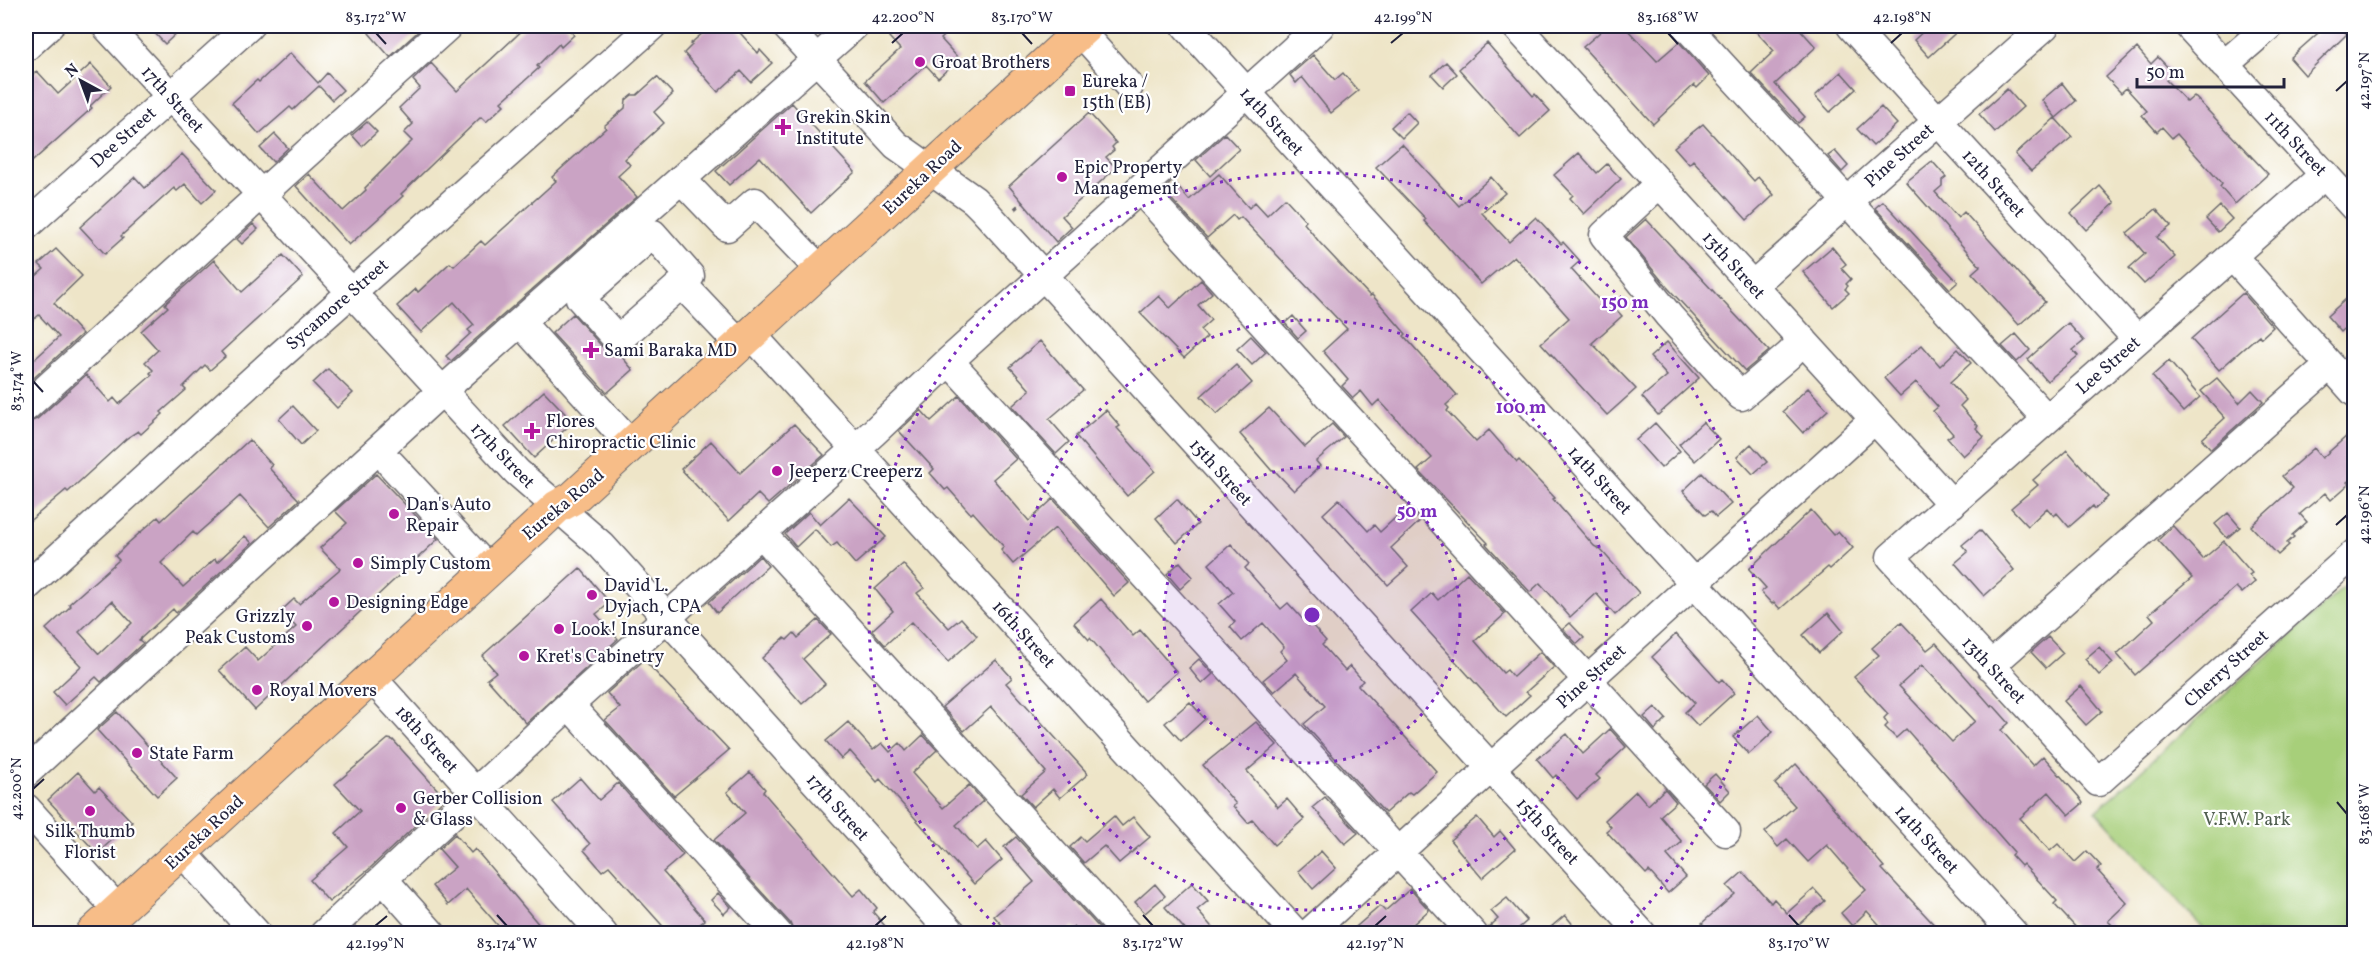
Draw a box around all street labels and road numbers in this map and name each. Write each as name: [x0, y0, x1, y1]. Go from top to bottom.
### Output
street label: 17th Street: [135, 61, 209, 139]
street label: 14th Street: [1233, 82, 1309, 162]
street label: Dee Street: [86, 102, 162, 174]
street label: 11th Street: [2258, 106, 2332, 182]
street label: Pine Street: [1860, 118, 1940, 194]
street label: Eureka Road: [878, 135, 968, 221]
street label: 12th Street: [1955, 144, 2030, 224]
street label: 13th Street: [1695, 226, 1770, 306]
street label: Sycamore Street: [281, 253, 395, 357]
street label: Lee Street: [2071, 331, 2147, 401]
street label: 17th Street: [464, 417, 540, 495]
street label: 15th Street: [1183, 434, 1257, 512]
street label: 14th Street: [1561, 441, 1637, 521]
street label: Eureka Road: [518, 463, 610, 547]
street label: 16th Street: [986, 595, 1060, 675]
street label: Cherry Street: [2179, 624, 2275, 714]
street label: 13th Street: [1955, 632, 2031, 710]
street label: Pine Street: [1552, 639, 1632, 715]
street label: 18th Street: [389, 700, 463, 780]
street label: 17th Street: [800, 769, 874, 847]
street label: Eureka Road: [160, 790, 250, 876]
street label: 15th Street: [1510, 793, 1584, 871]
street label: 14th Street: [1888, 800, 1964, 880]

